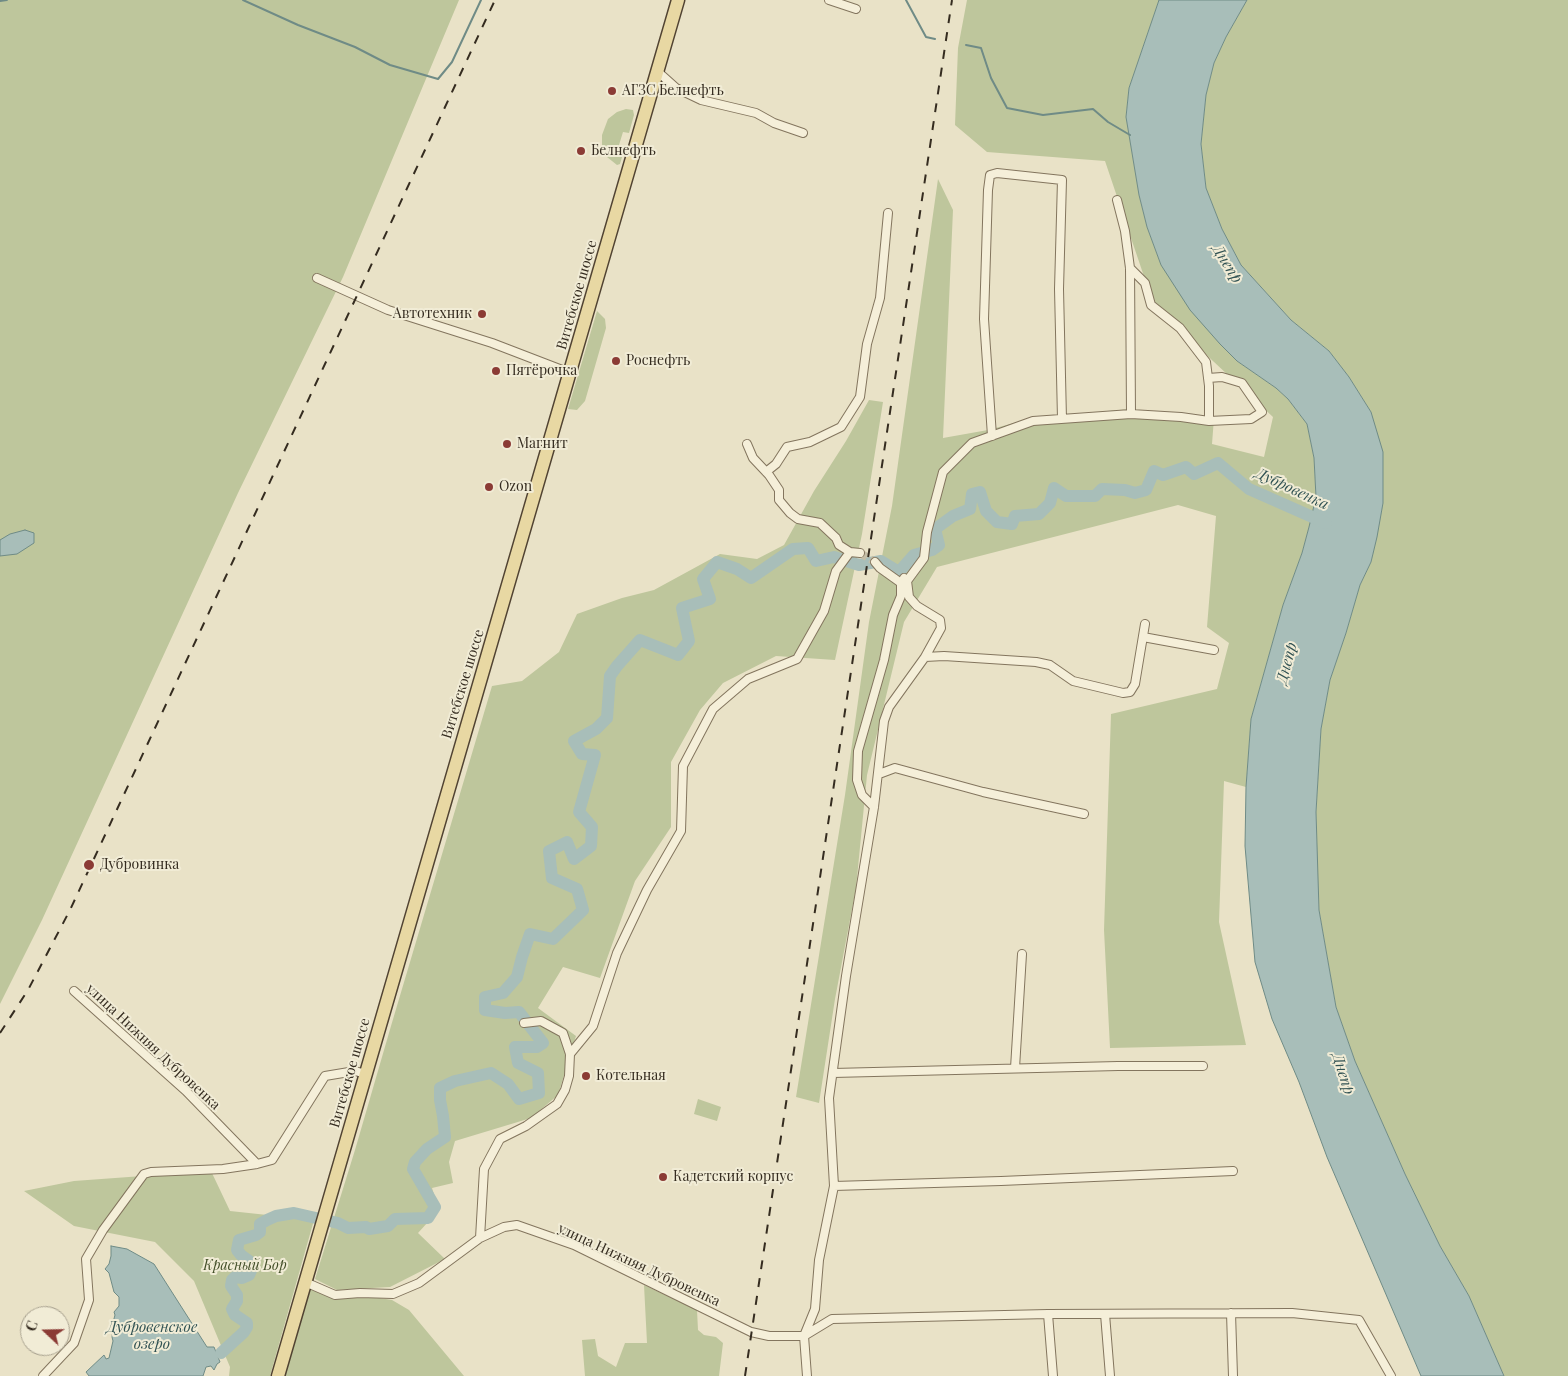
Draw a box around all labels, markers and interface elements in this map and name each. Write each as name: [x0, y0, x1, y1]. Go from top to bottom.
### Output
place label: АГЗС Белнефть: [622, 83, 724, 99]
marker: АГЗС Белнефть: [606, 85, 618, 97]
place label: Белнефть: [591, 143, 656, 159]
marker: Белнефть: [575, 145, 587, 157]
street label: Витебское шоссе: [553, 238, 601, 352]
water label: Днепр: [1208, 242, 1246, 286]
place label: Автотехник: [393, 306, 472, 322]
marker: Автотехник: [476, 308, 488, 320]
place label: Роснефть: [626, 353, 690, 369]
marker: Роснефть: [610, 355, 622, 367]
place label: Пятёрочка: [506, 363, 577, 379]
marker: Пятёрочка: [490, 365, 502, 377]
place label: Магнит: [517, 436, 568, 452]
marker: Магнит: [501, 438, 513, 450]
water label: Дубровенка: [1253, 464, 1331, 514]
place label: Ozon: [499, 479, 532, 495]
marker: Ozon: [483, 481, 495, 493]
street label: Витебское шоссе: [438, 627, 488, 741]
water label: Днепр: [1273, 640, 1301, 686]
place label: Дубровинка: [100, 857, 179, 873]
marker: Дубровинка: [82, 858, 96, 872]
street label: улица Нижняя Дубровенка: [83, 980, 223, 1114]
street label: Витебское шоссе: [326, 1016, 374, 1130]
water label: Днепр: [1328, 1051, 1358, 1097]
place label: Котельная: [596, 1068, 666, 1084]
marker: Котельная: [580, 1070, 592, 1082]
place label: Кадетский корпус: [673, 1169, 793, 1185]
marker: Кадетский корпус: [657, 1171, 669, 1183]
street label: улица Нижняя Дубровенка: [555, 1220, 723, 1310]
park label: Красный Бор: [203, 1258, 287, 1274]
north arrow: [20, 1306, 70, 1356]
text: С: [21, 1318, 42, 1334]
water label: Дубровенское озеро: [107, 1318, 197, 1353]

